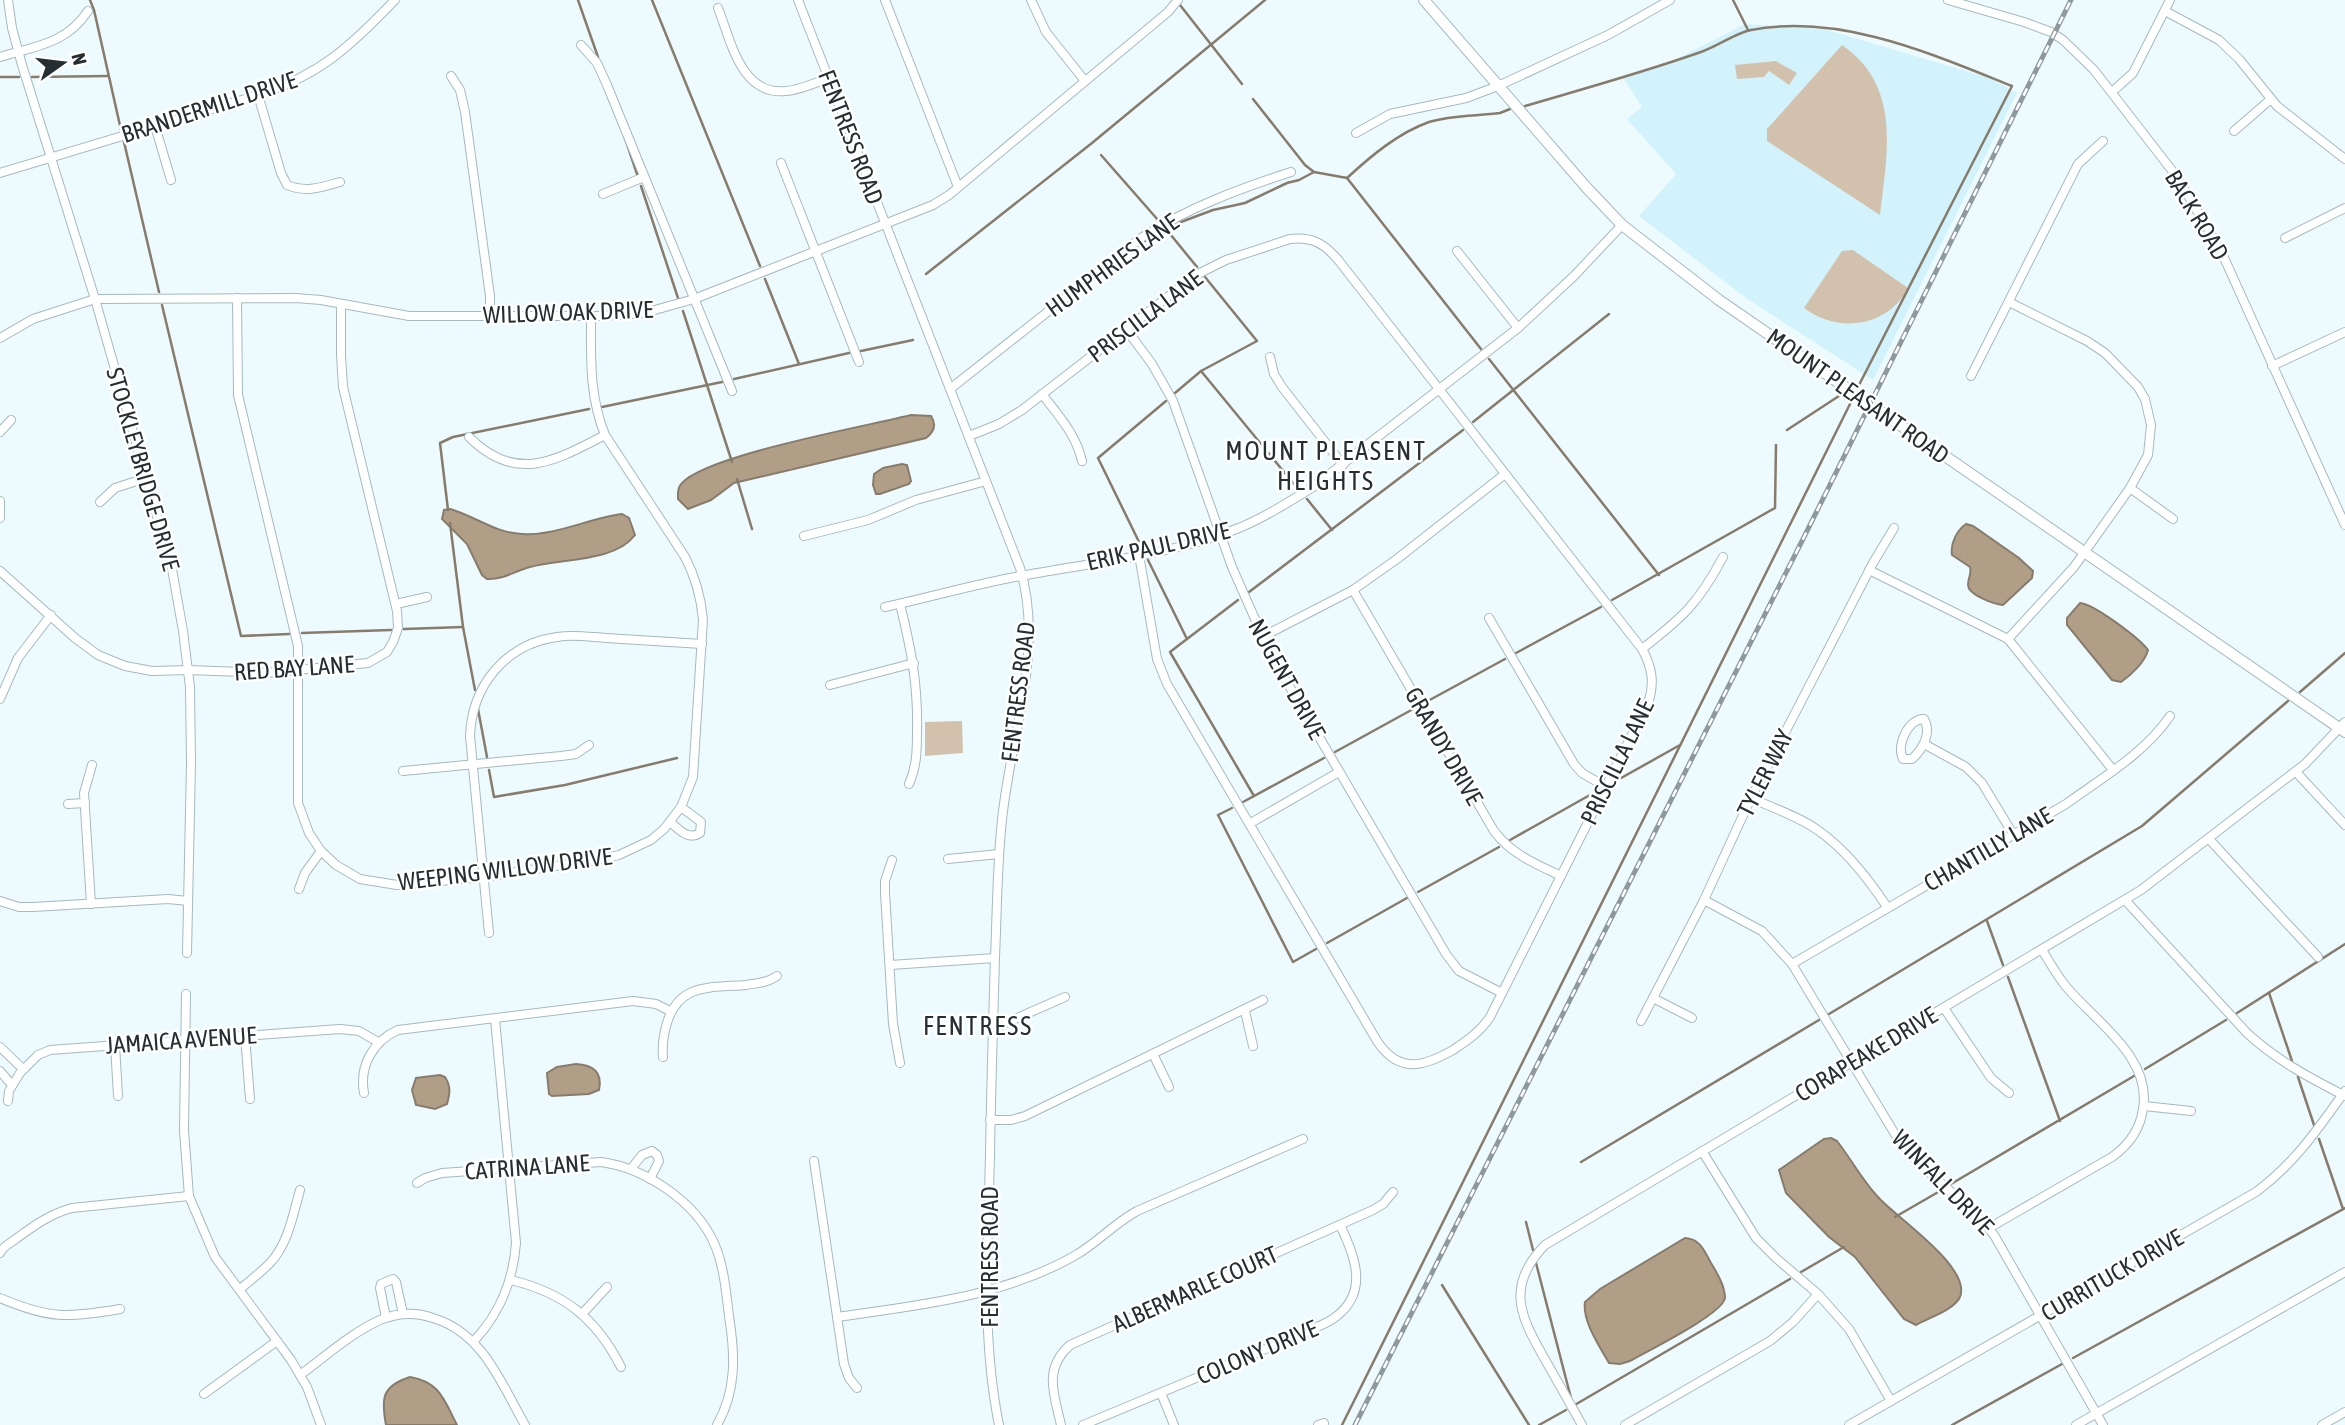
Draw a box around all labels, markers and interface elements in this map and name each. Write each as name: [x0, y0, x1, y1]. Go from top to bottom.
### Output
north arrow: [28, 28, 98, 98]
text: N: [67, 51, 92, 67]
street label: BRANDERMILL DRIVE: [118, 66, 300, 148]
street label: FENTRESS ROAD: [813, 66, 889, 208]
street label: BACK ROAD: [2160, 165, 2234, 265]
street label: HUMPHRIES LANE: [1041, 208, 1183, 322]
street label: PRISCILLA LANE: [1083, 264, 1207, 368]
street label: WILLOW OAK DRIVE: [482, 296, 654, 328]
street label: MOUNT PLEASANT ROAD: [1762, 323, 1954, 469]
street label: STOCKLEYBRIDGE DRIVE: [101, 365, 185, 573]
district label: MOUNT PLEASENT HEIGHTS: [1225, 436, 1427, 496]
street label: ERIK PAUL DRIVE: [1084, 516, 1232, 576]
street label: NUGENT DRIVE: [1243, 614, 1331, 744]
street label: FENTRESS ROAD: [996, 620, 1040, 764]
street label: RED BAY LANE: [233, 650, 355, 686]
street label: GRANDY DRIVE: [1400, 683, 1488, 809]
street label: PRISCILLA LANE: [1575, 695, 1659, 829]
street label: TYLER WAY: [1732, 725, 1799, 821]
street label: CHANTILLY LANE: [1919, 801, 2057, 897]
street label: WEEPING WILLOW DRIVE: [396, 842, 614, 896]
street label: CORAPEAKE DRIVE: [1790, 1001, 1942, 1107]
district label: FENTRESS: [923, 1011, 1033, 1041]
street label: JAMAICA AVENUE: [105, 1021, 257, 1059]
street label: WINFALL DRIVE: [1887, 1124, 1999, 1240]
street label: CATRINA LANE: [464, 1149, 590, 1185]
street label: FENTRESS ROAD: [976, 1186, 1003, 1328]
street label: CURRITUCK DRIVE: [2036, 1224, 2188, 1326]
street label: ALBERMARLE COURT: [1108, 1240, 1282, 1338]
street label: COLONY DRIVE: [1192, 1314, 1322, 1390]

